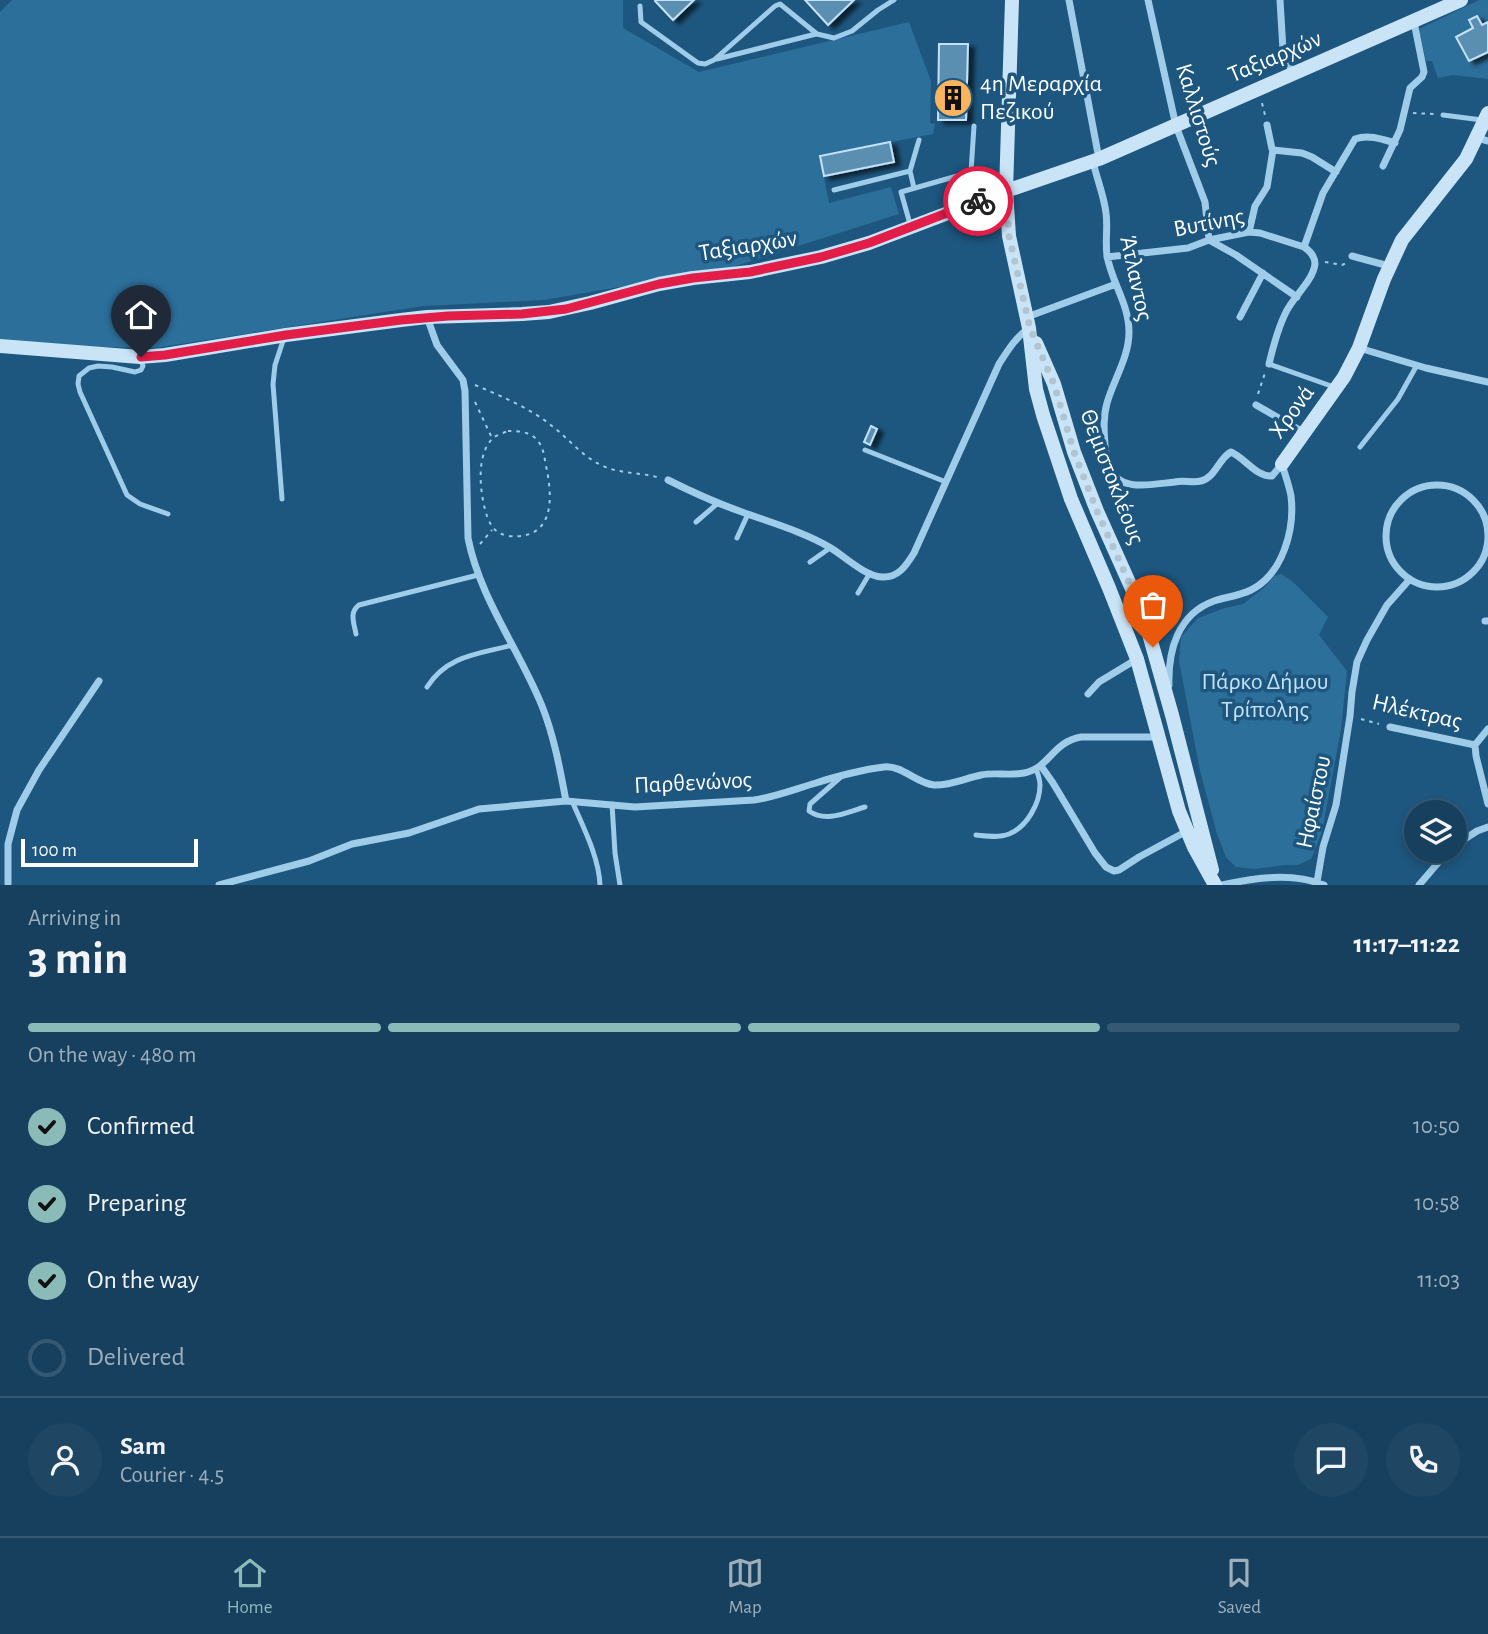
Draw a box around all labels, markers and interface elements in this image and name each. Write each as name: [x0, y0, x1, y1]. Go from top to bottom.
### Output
street label: Ταξιαρχών: [1225, 27, 1325, 87]
street label: Καλλιστούς: [1171, 61, 1225, 169]
place label: 4η Μεραρχία Πεζικού: [980, 72, 1102, 124]
building icon: 4η Μεραρχία Πεζικού: [932, 77, 974, 119]
courier: [943, 166, 1013, 236]
icon: bike: [959, 182, 997, 220]
street label: Βυτίνης: [1172, 204, 1246, 242]
street label: Ταξιαρχών: [697, 226, 799, 266]
street label: Άτλαντος: [1115, 233, 1157, 323]
pin: [111, 285, 171, 357]
icon: home: [122, 296, 160, 334]
street label: Χρονά: [1265, 381, 1319, 443]
street label: Θεμιστοκλέους: [1075, 406, 1149, 548]
pin: [1123, 575, 1183, 647]
icon: bag: [1134, 586, 1172, 624]
park label: Πάρκο Δήμου Τρίπολης: [1201, 670, 1329, 722]
street label: Ηλέκτρας: [1370, 690, 1464, 734]
street label: Ηφαίστου: [1292, 753, 1336, 851]
street label: Παρθενώνος: [633, 768, 753, 798]
map controls: [1404, 800, 1467, 863]
button: layers: [1404, 800, 1467, 863]
scale bar: [21, 836, 198, 868]
text: 100 m: [32, 841, 77, 860]
text: Arriving in: [28, 907, 121, 930]
text: 11:17–11:22: [1354, 931, 1460, 957]
text: 3 min: [28, 936, 128, 982]
text: On the way · 480 m: [28, 1044, 196, 1067]
icon: check: [28, 1108, 66, 1146]
text: Confirmed: [87, 1113, 195, 1139]
text: 10:50: [1413, 1115, 1460, 1138]
icon: check: [28, 1185, 66, 1223]
text: Preparing: [87, 1190, 186, 1216]
text: 10:58: [1414, 1192, 1460, 1215]
icon: check: [28, 1262, 66, 1300]
text: On the way: [87, 1267, 199, 1293]
text: 11:03: [1417, 1269, 1460, 1292]
text: Delivered: [87, 1344, 185, 1370]
button: person: [28, 1423, 102, 1497]
button: chat: [1294, 1423, 1368, 1497]
button: phone: [1386, 1423, 1460, 1497]
text: Sam: [120, 1433, 166, 1459]
text: Courier · 4.5: [120, 1464, 224, 1487]
tab: Home: [227, 1554, 273, 1619]
tab: Map: [726, 1554, 764, 1619]
tab: Saved: [1218, 1554, 1261, 1619]

